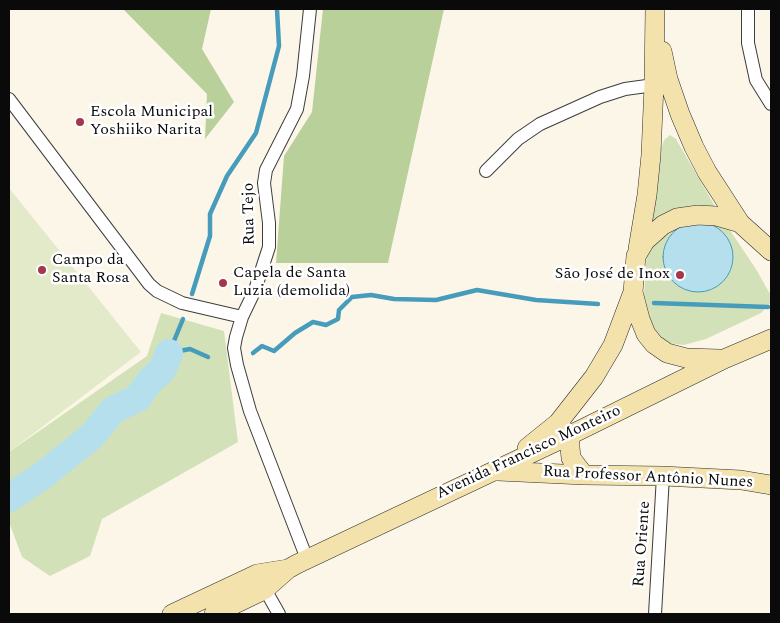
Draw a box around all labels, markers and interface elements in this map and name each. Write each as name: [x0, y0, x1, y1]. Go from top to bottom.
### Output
place label: Escola Municipal Yoshiiko Narita: [90, 103, 213, 141]
marker: Escola Municipal Yoshiiko Narita: [74, 116, 86, 128]
street label: Rua Tejo: [240, 182, 260, 246]
place label: Campo da Santa Rosa: [52, 251, 129, 289]
marker: Campo da Santa Rosa: [36, 264, 48, 276]
place label: Capela de Santa Luzia (demolida): [233, 264, 350, 302]
place label: São José de Inox: [555, 265, 670, 285]
marker: São José de Inox: [674, 269, 686, 281]
marker: Capela de Santa Luzia (demolida): [217, 277, 229, 289]
street label: Avenida Francisco Monteiro: [434, 402, 624, 504]
street label: Rua Professor Antônio Nunes: [542, 463, 754, 493]
street label: Rua Oriente: [630, 500, 656, 588]

